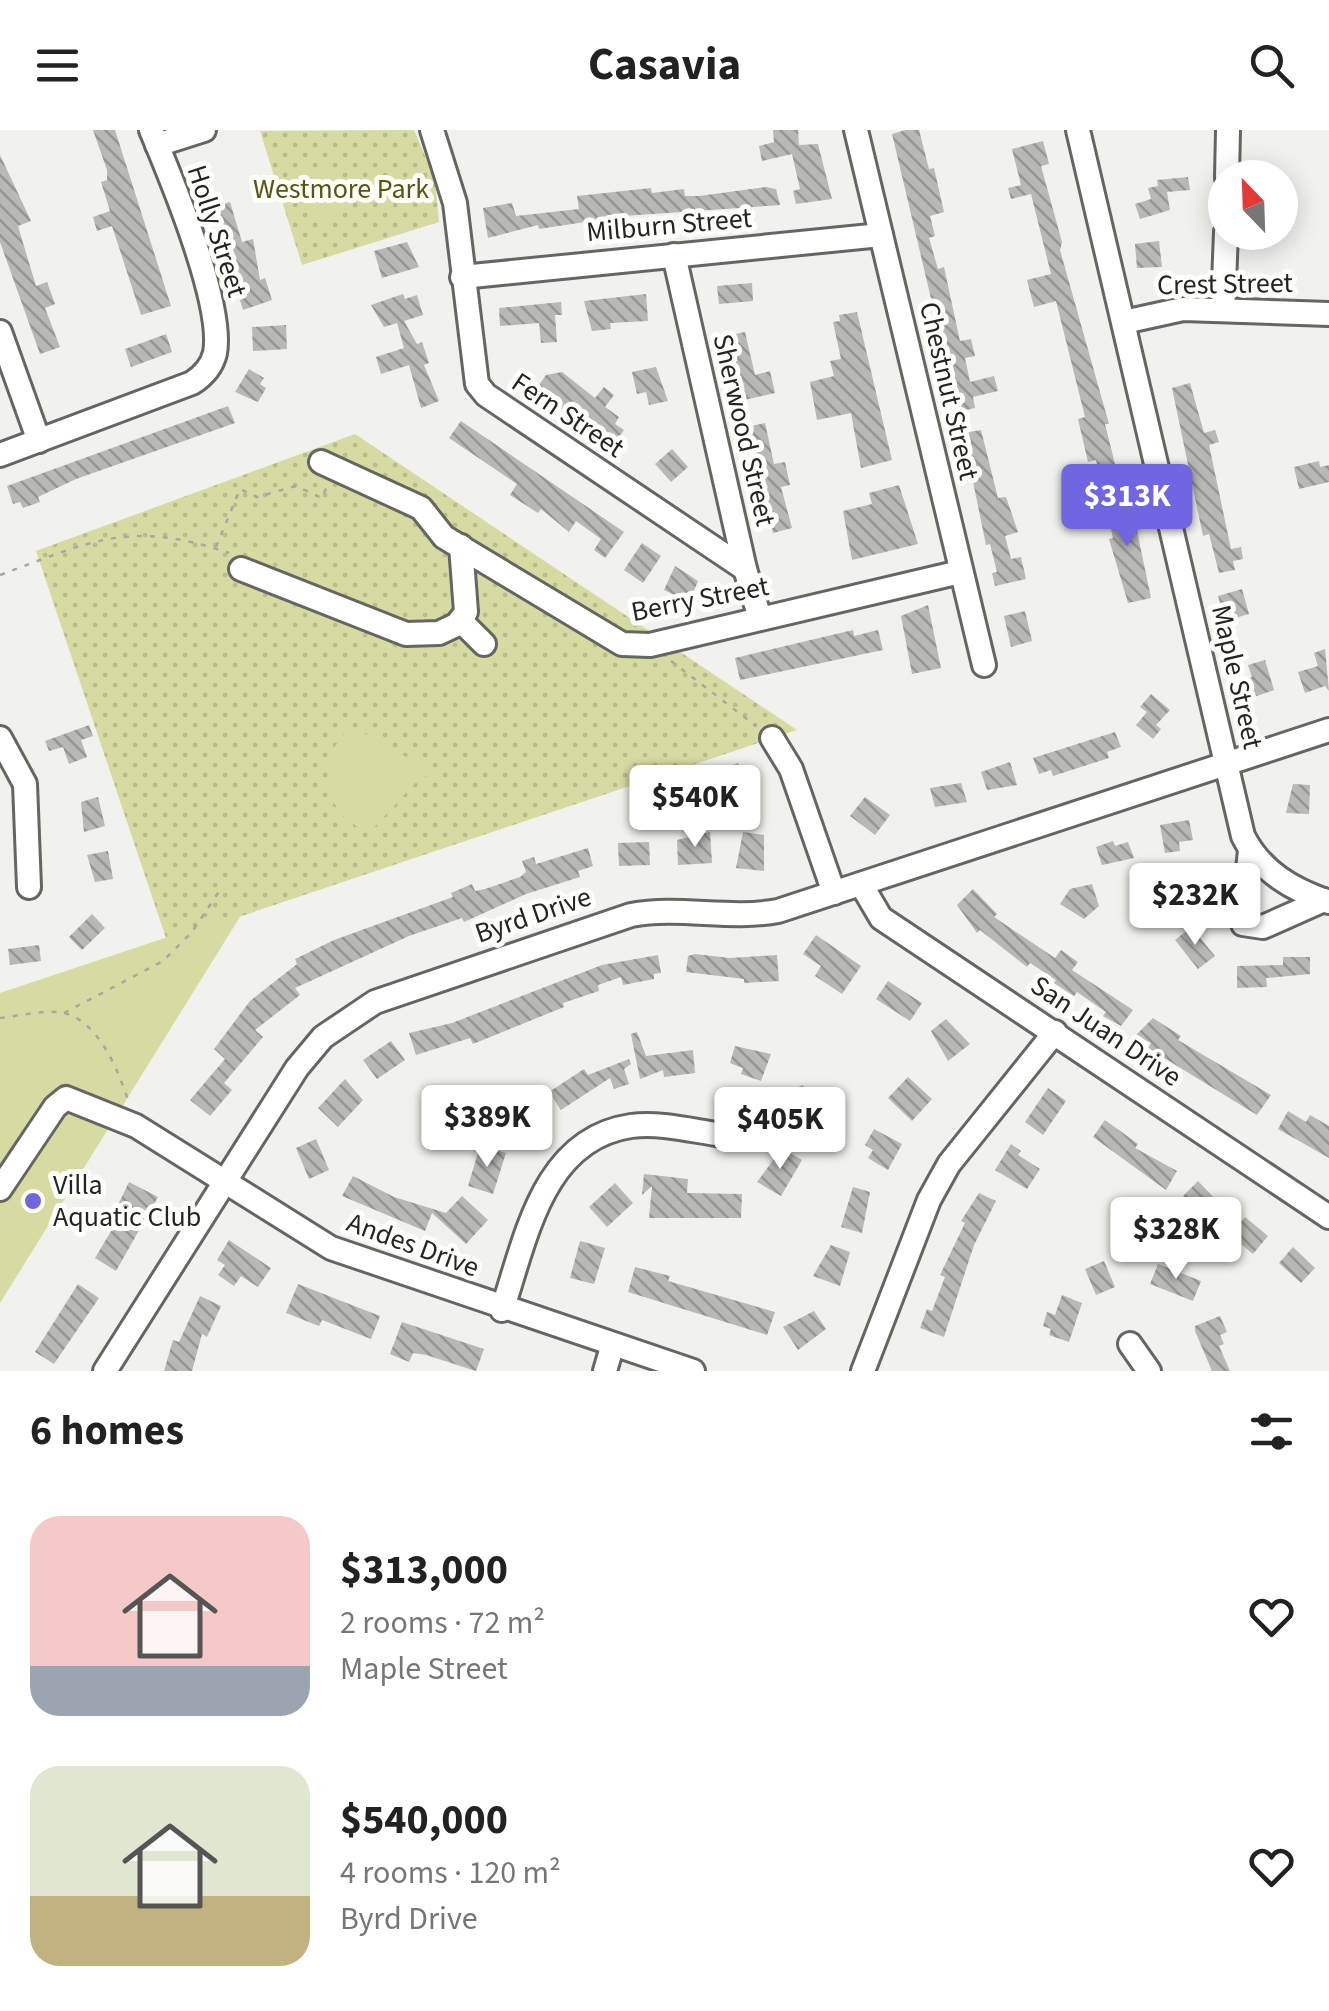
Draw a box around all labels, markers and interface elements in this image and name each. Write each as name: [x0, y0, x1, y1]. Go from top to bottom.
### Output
text: Casavia: [588, 33, 741, 97]
icon: menu: [30, 38, 85, 93]
icon: search: [1244, 38, 1299, 93]
street label: Holly Street: [177, 160, 257, 303]
north arrow: [1208, 160, 1298, 250]
map controls: [1208, 160, 1298, 250]
park label: Westmore Park: [253, 169, 429, 209]
street label: Milburn Street: [585, 198, 754, 252]
street label: Crest Street: [1157, 263, 1294, 305]
street label: Chestnut Street: [909, 298, 989, 484]
street label: Sherwood Street: [702, 330, 786, 530]
street label: Fern Street: [504, 363, 633, 468]
pin: $313K: [1057, 464, 1197, 549]
text: $313K: [1083, 473, 1171, 519]
street label: Berry Street: [628, 566, 773, 632]
street label: Maple Street: [1201, 601, 1273, 754]
pin: $540K: [625, 765, 765, 850]
text: $540K: [651, 774, 739, 820]
pin: $232K: [1125, 863, 1265, 948]
text: $232K: [1151, 872, 1239, 918]
street label: Byrd Drive: [470, 876, 596, 954]
street label: San Juan Drive: [1023, 966, 1189, 1096]
pin: $389K: [417, 1085, 557, 1170]
pin: $405K: [710, 1087, 850, 1172]
text: $389K: [443, 1094, 531, 1140]
text: $405K: [736, 1096, 824, 1142]
place label: Villa Aquatic Club: [53, 1165, 201, 1237]
marker: Villa Aquatic Club: [22, 1190, 44, 1212]
pin: $328K: [1106, 1197, 1246, 1282]
street label: Andes Drive: [341, 1203, 485, 1287]
text: $328K: [1132, 1206, 1220, 1252]
text: 6 homes: [30, 1401, 184, 1461]
icon: filters: [1244, 1404, 1299, 1459]
text: $313,000: [340, 1540, 508, 1600]
icon: home: [110, 1556, 230, 1676]
icon: heart: [1244, 1589, 1299, 1644]
text: 2 rooms · 72 m²: [340, 1600, 545, 1646]
text: Maple Street: [340, 1646, 508, 1692]
text: $540,000: [340, 1790, 508, 1850]
icon: home: [110, 1806, 230, 1926]
icon: heart: [1244, 1839, 1299, 1894]
text: 4 rooms · 120 m²: [340, 1850, 561, 1896]
text: Byrd Drive: [340, 1896, 478, 1942]

